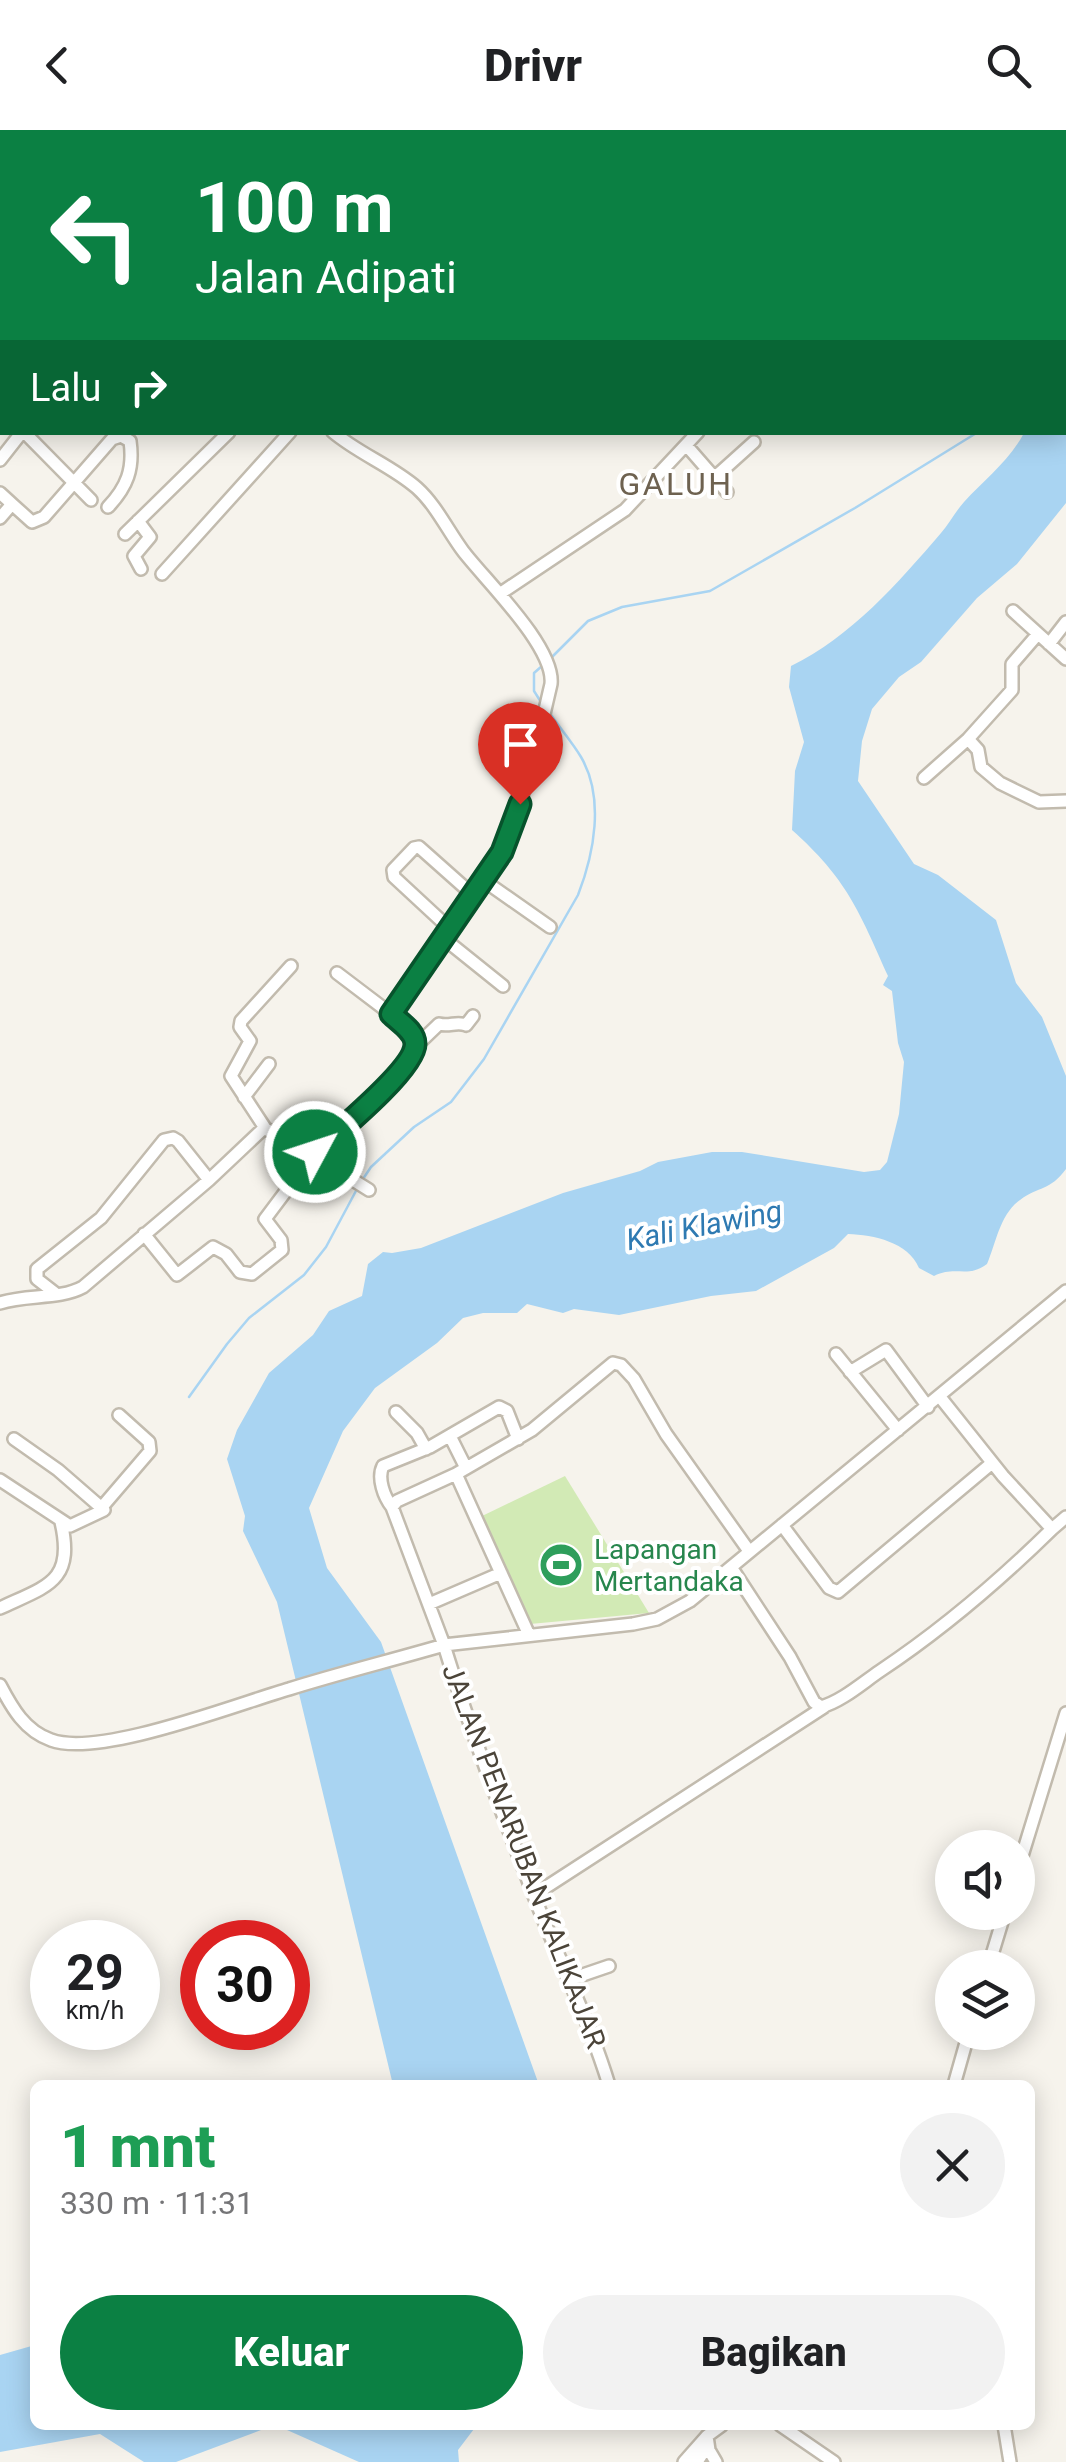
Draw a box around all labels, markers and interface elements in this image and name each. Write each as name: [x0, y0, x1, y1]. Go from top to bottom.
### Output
icon: back: [30, 38, 85, 93]
icon: search: [981, 38, 1036, 93]
text: Drivr: [484, 39, 582, 92]
text: 100 m: [195, 167, 394, 249]
icon: left: [30, 170, 160, 300]
text: Jalan Adipati: [195, 251, 457, 304]
icon: right: [121, 360, 176, 415]
text: Lalu: [30, 366, 101, 410]
district label: GALUH: [618, 465, 734, 503]
pin: [478, 702, 563, 805]
icon: arrive: [493, 717, 548, 772]
position arrow: [263, 1100, 367, 1204]
water label: Kali Klawing: [623, 1193, 785, 1257]
place label: Lapangan Mertandaka: [594, 1533, 744, 1598]
sports icon: Lapangan Mertandaka: [538, 1542, 584, 1588]
street label: JALAN PENARUBAN KALIKAJAR: [435, 1659, 613, 2053]
map controls: [935, 1830, 1035, 2050]
button: sound: [935, 1830, 1035, 1930]
speed limit sign: 30: [180, 1920, 310, 2050]
text: 29: [66, 1944, 124, 2002]
button: layers: [935, 1950, 1035, 2050]
text: km/h: [66, 1996, 124, 2025]
text: 1 mnt: [60, 2111, 216, 2182]
button: close: [900, 2113, 1005, 2218]
text: 330 m · 11:31: [60, 2184, 254, 2222]
button: Keluar: [60, 2295, 523, 2410]
button: Bagikan: [543, 2295, 1005, 2410]

